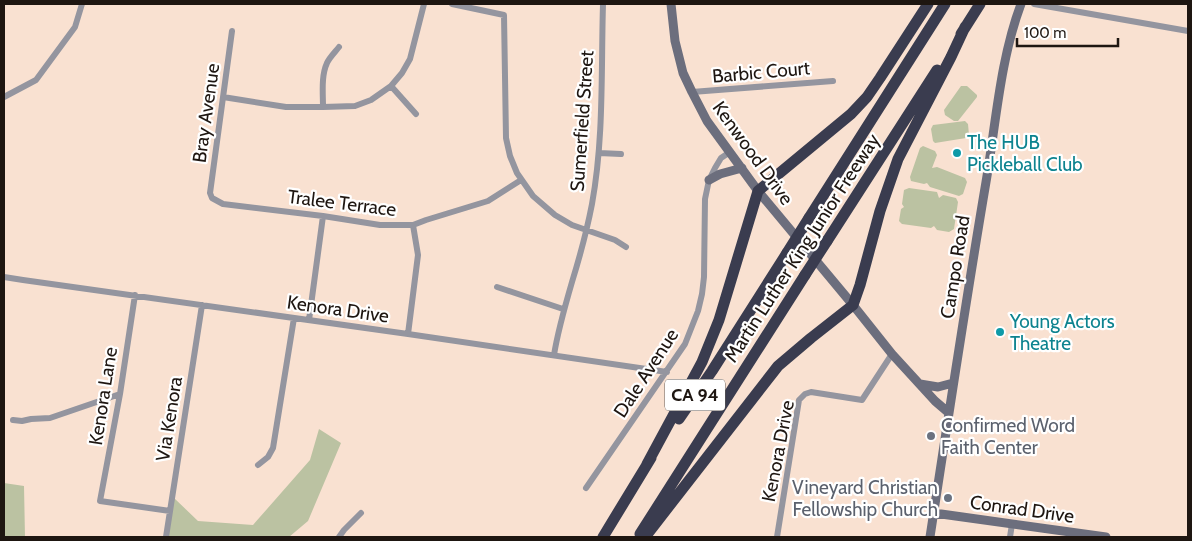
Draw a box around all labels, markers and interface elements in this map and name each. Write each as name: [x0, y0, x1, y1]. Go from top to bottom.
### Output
scale bar: [1017, 15, 1118, 47]
text: 100 m: [1024, 24, 1066, 42]
street label: Sumerfield Street: [566, 49, 598, 192]
street label: Barbic Court: [711, 56, 812, 88]
street label: Bray Avenue: [188, 62, 224, 164]
street label: Kenwood Drive: [708, 97, 798, 209]
street label: Martin Luther King Junior Freeway: [719, 129, 885, 367]
place label: The HUB Pickleball Club: [967, 131, 1083, 176]
marker: The HUB Pickleball Club: [951, 147, 963, 159]
street label: Tralee Terrace: [286, 185, 398, 221]
street label: Campo Road: [936, 214, 974, 320]
street label: Kenora Drive: [286, 290, 391, 328]
place label: Young Actors Theatre: [1009, 310, 1115, 355]
street label: Dale Avenue: [609, 324, 683, 422]
marker: Young Actors Theatre: [994, 326, 1006, 338]
street label: Kenora Lane: [84, 345, 122, 447]
street label: Via Kenora: [151, 375, 187, 463]
road number: CA 94: [665, 380, 725, 410]
street label: Kenora Drive: [757, 398, 799, 504]
place label: Confirmed Word Faith Center: [941, 414, 1075, 459]
marker: Confirmed Word Faith Center: [925, 430, 937, 442]
place label: Vineyard Christian Fellowship Church: [792, 476, 938, 521]
street label: Conrad Drive: [968, 490, 1076, 528]
marker: Vineyard Christian Fellowship Church: [942, 492, 954, 504]

